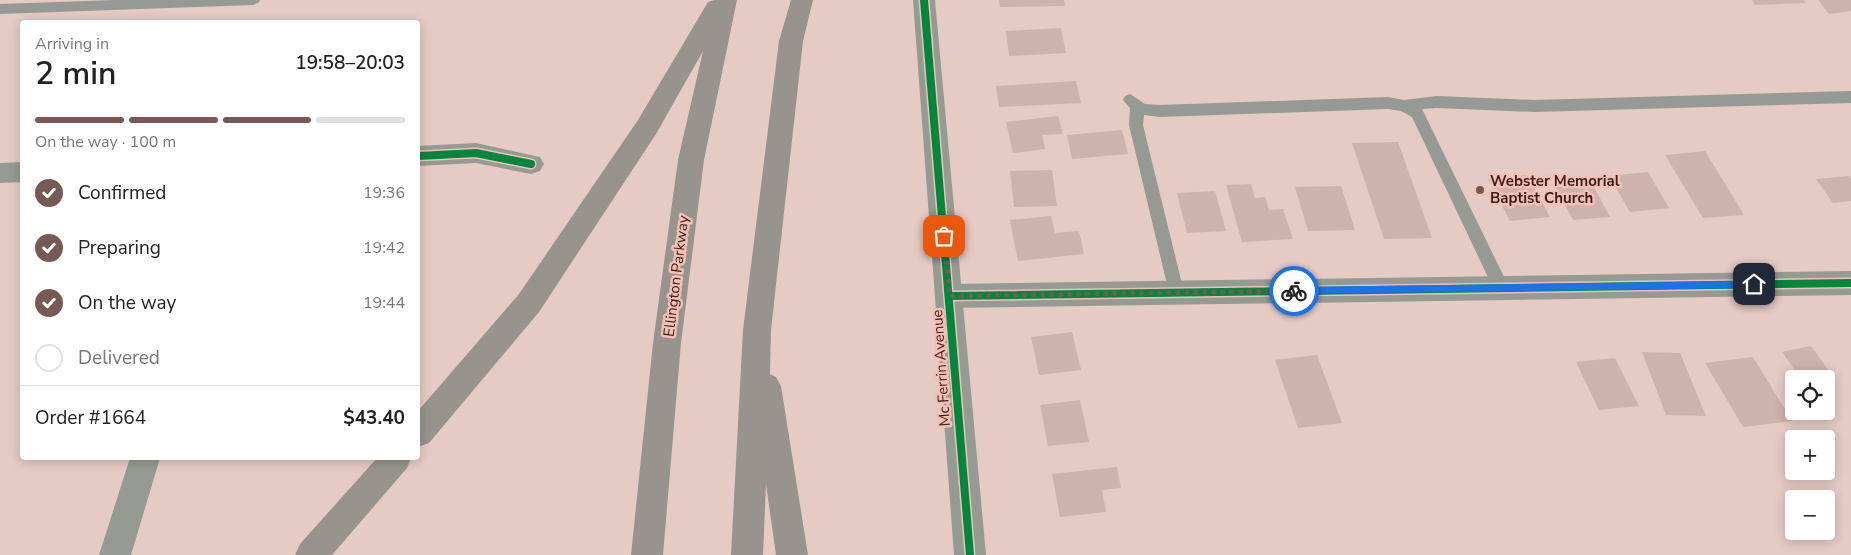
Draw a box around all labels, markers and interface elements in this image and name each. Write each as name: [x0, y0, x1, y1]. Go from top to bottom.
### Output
text: Arriving in: [35, 33, 109, 55]
text: 19:58–20:03: [295, 50, 405, 76]
text: 2 min: [35, 52, 117, 95]
text: On the way · 100 m: [35, 131, 176, 153]
place label: Webster Memorial Baptist Church: [1490, 171, 1620, 208]
icon: check: [35, 179, 63, 207]
text: Confirmed: [78, 180, 166, 206]
text: 19:36: [363, 182, 405, 204]
marker: Webster Memorial Baptist Church: [1474, 184, 1486, 196]
street label: Ellington Parkway: [659, 214, 693, 338]
pin: [923, 215, 965, 257]
icon: bag: [930, 222, 958, 250]
icon: check: [35, 234, 63, 262]
text: Preparing: [78, 235, 161, 261]
text: 19:42: [363, 237, 405, 259]
pin: [1733, 263, 1775, 305]
courier: [1269, 266, 1319, 316]
icon: home: [1740, 270, 1768, 298]
icon: bike: [1280, 277, 1308, 305]
icon: check: [35, 289, 63, 317]
text: On the way: [78, 290, 176, 316]
text: 19:44: [363, 292, 405, 314]
street label: Mc Ferrin Avenue: [927, 309, 955, 427]
text: Delivered: [78, 345, 160, 371]
map controls: [1785, 370, 1835, 540]
button: locate: [1785, 370, 1835, 420]
text: Order #1664: [35, 405, 146, 431]
text: $43.40: [343, 405, 405, 431]
button: +: [1785, 430, 1835, 480]
button: −: [1785, 490, 1835, 540]

